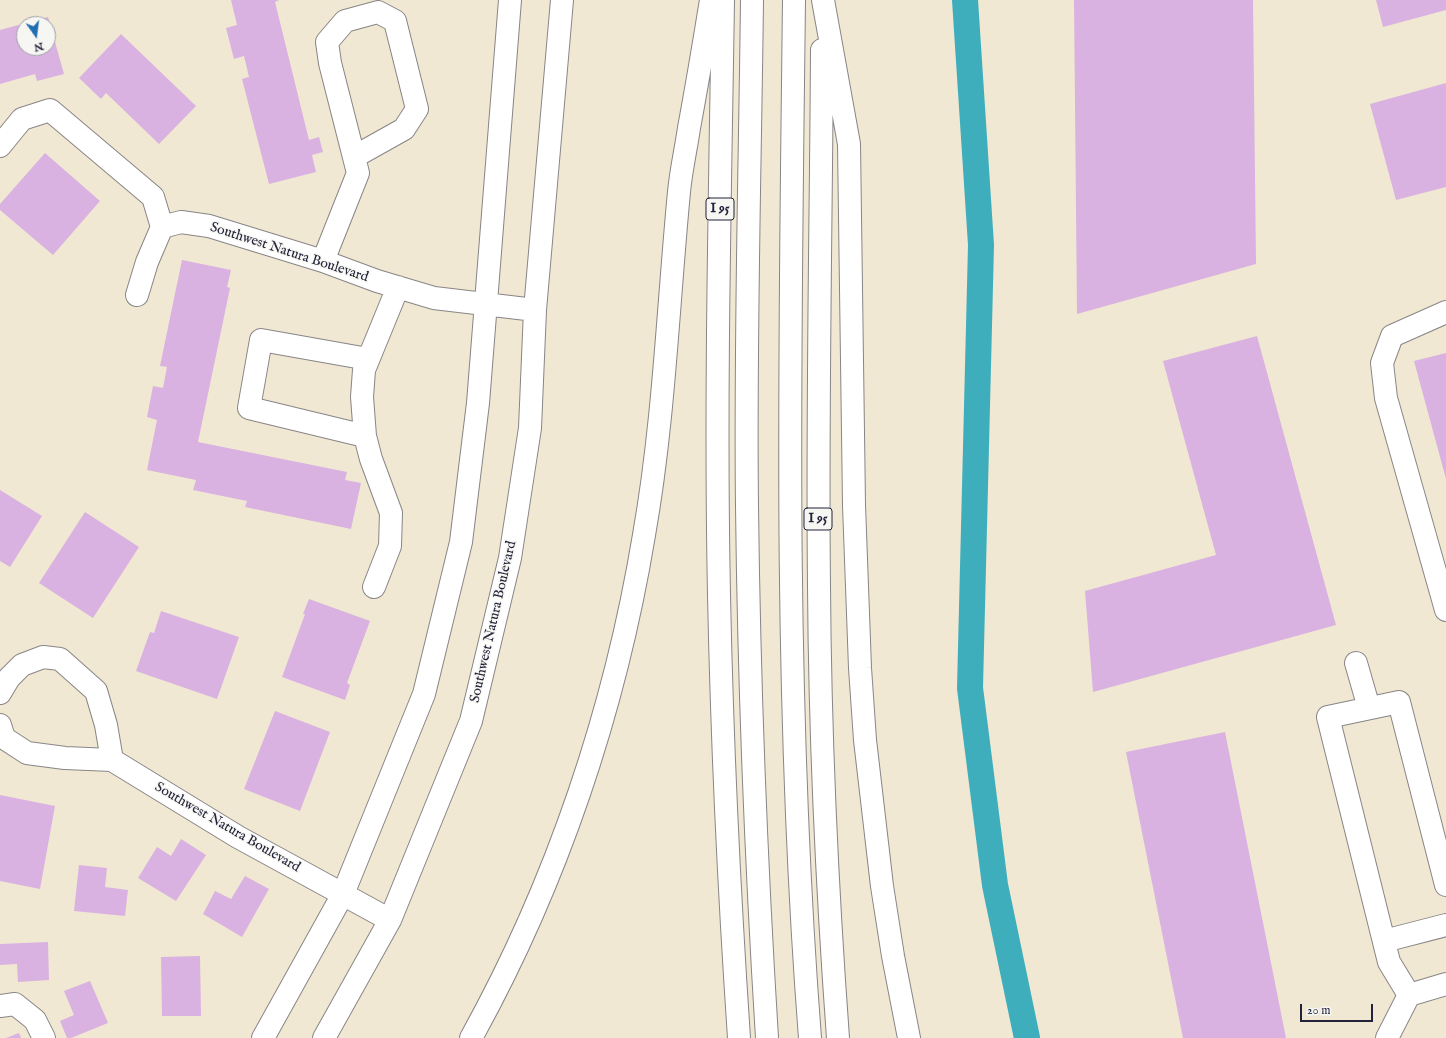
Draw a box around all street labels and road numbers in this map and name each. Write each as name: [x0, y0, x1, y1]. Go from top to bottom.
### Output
road number: I 95: [706, 198, 734, 220]
street label: Southwest Natura Boulevard: [208, 219, 370, 287]
road number: I 95: [804, 508, 832, 530]
street label: Southwest Natura Boulevard: [467, 540, 521, 704]
street label: Southwest Natura Boulevard: [151, 779, 303, 877]

